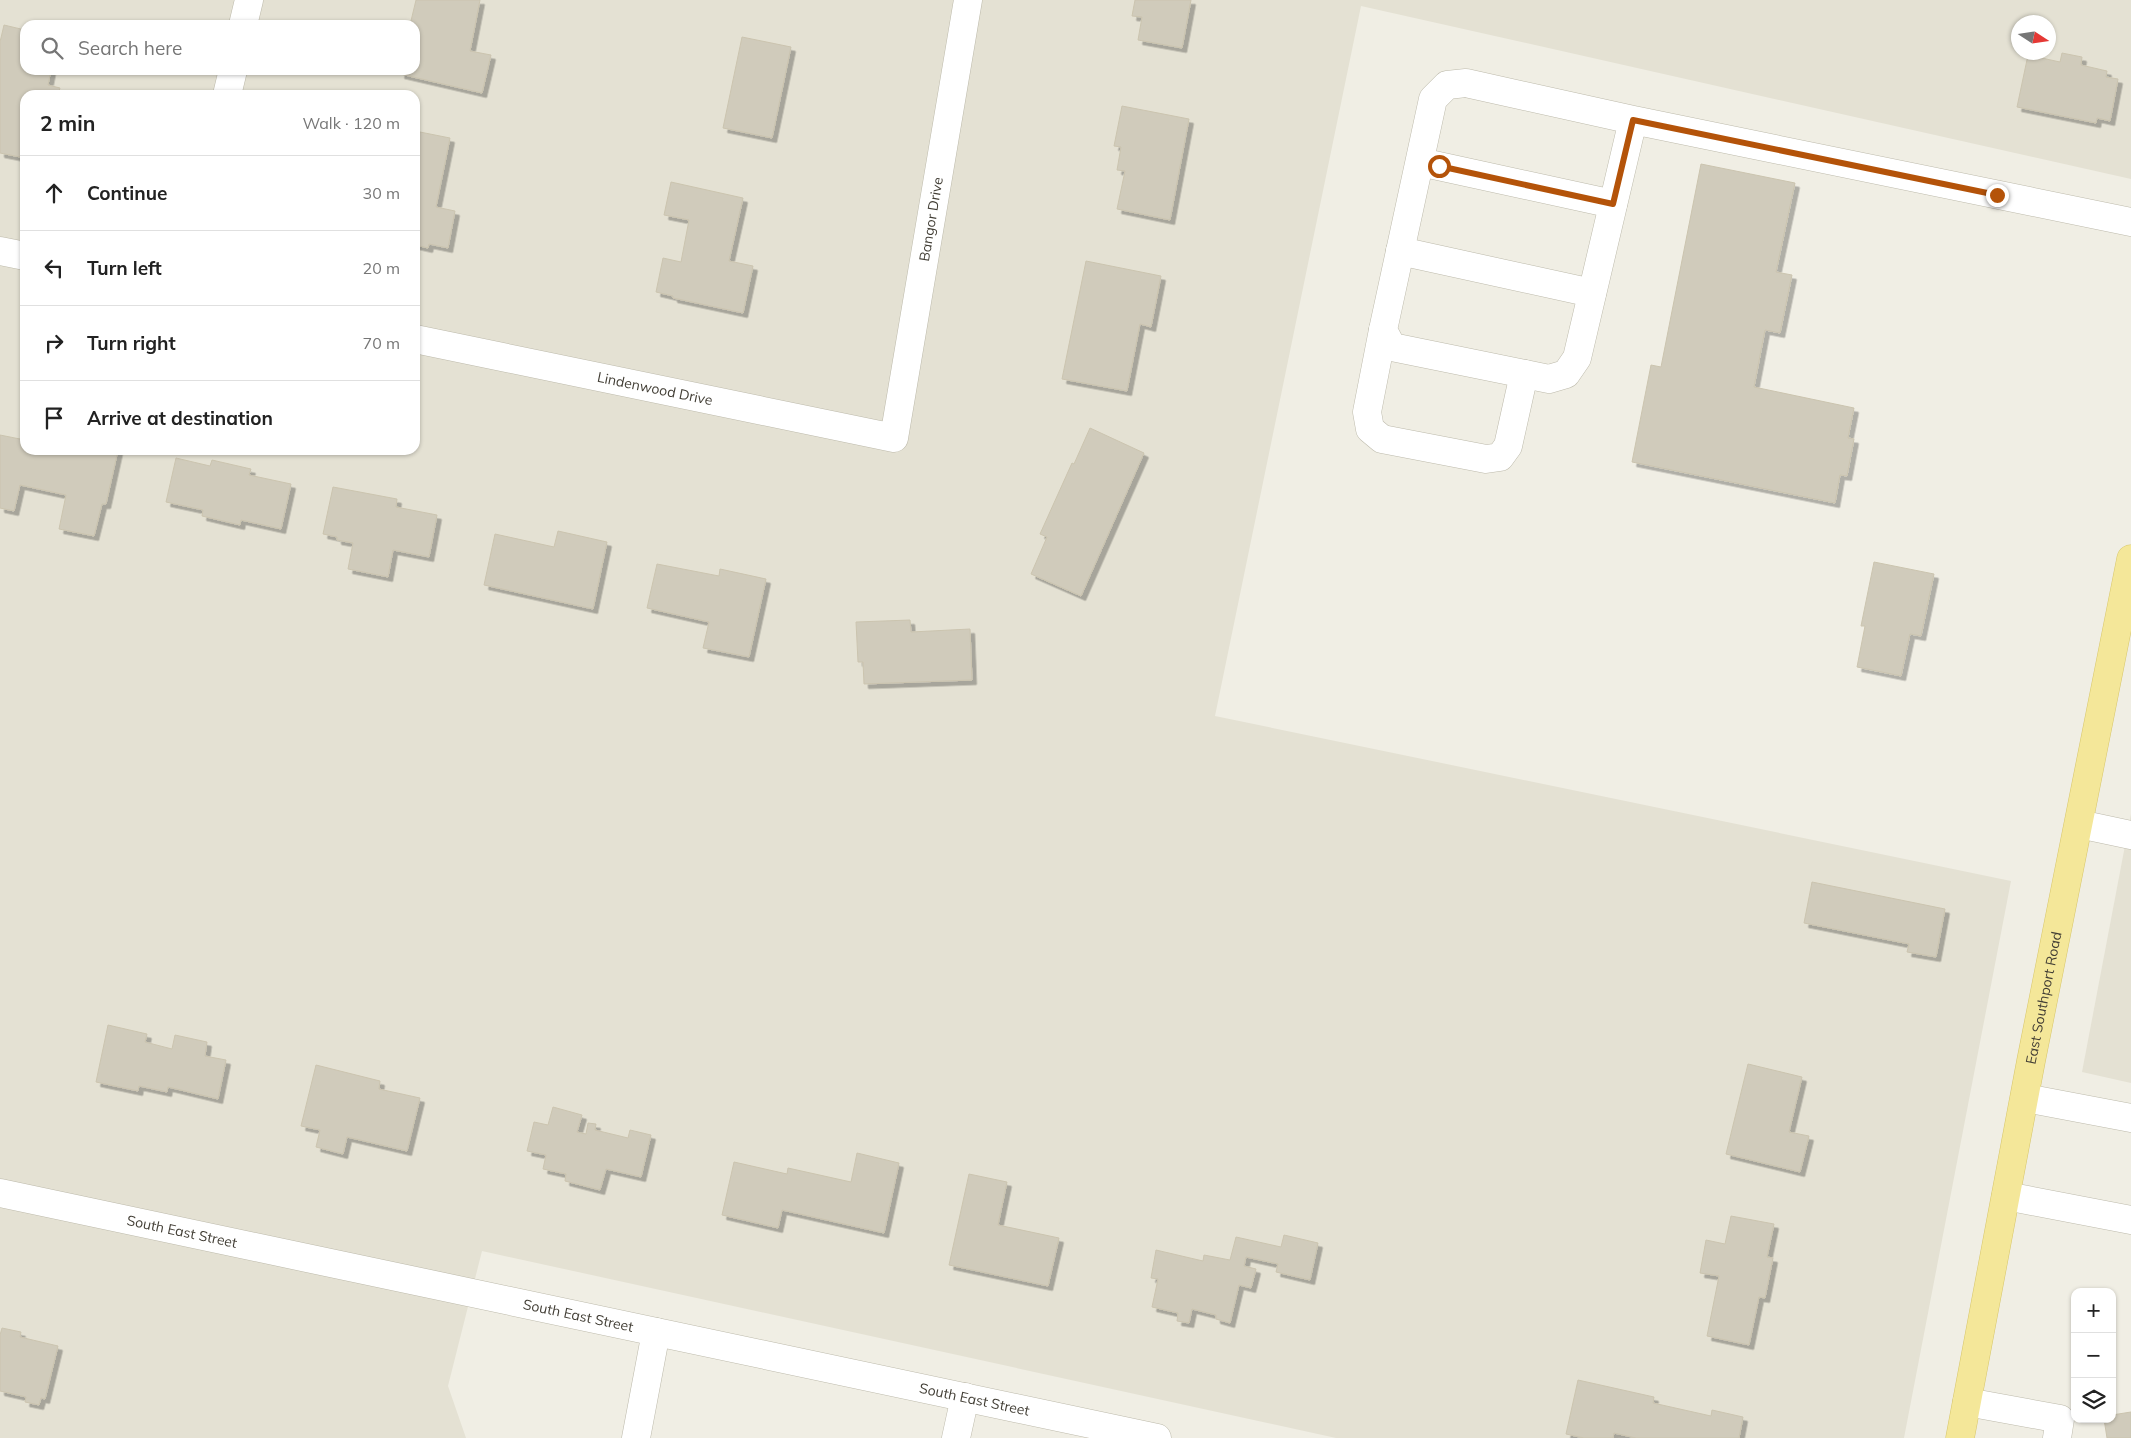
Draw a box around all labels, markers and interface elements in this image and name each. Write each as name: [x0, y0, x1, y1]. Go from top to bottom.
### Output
north arrow: [2011, 15, 2056, 60]
search box: [20, 20, 420, 75]
icon: search: [38, 34, 66, 62]
text: Search here: [78, 36, 182, 60]
text: 2 min: [40, 110, 95, 136]
text: Walk · 120 m: [302, 113, 400, 133]
route start: [1428, 155, 1451, 178]
street label: Bangor Drive: [915, 176, 947, 263]
icon: ahead: [40, 179, 68, 207]
text: Continue: [87, 181, 167, 205]
text: 30 m: [363, 183, 400, 203]
route end: [1986, 184, 2009, 207]
icon: left: [40, 254, 68, 282]
text: Turn left: [87, 256, 162, 280]
text: 20 m: [363, 258, 400, 278]
icon: right: [40, 329, 68, 357]
text: Turn right: [87, 331, 176, 355]
text: 70 m: [363, 333, 400, 353]
street label: Lindenwood Drive: [596, 368, 714, 409]
icon: arrive: [40, 404, 68, 432]
text: Arrive at destination: [87, 406, 273, 430]
street label: East Southport Road: [2022, 930, 2066, 1066]
street label: South East Street: [125, 1211, 239, 1252]
map controls: [2071, 1288, 2116, 1423]
button: +: [2071, 1288, 2116, 1333]
street label: South East Street: [521, 1295, 635, 1336]
button: −: [2071, 1333, 2116, 1378]
button: layers: [2071, 1378, 2116, 1423]
street label: South East Street: [918, 1379, 1031, 1420]

